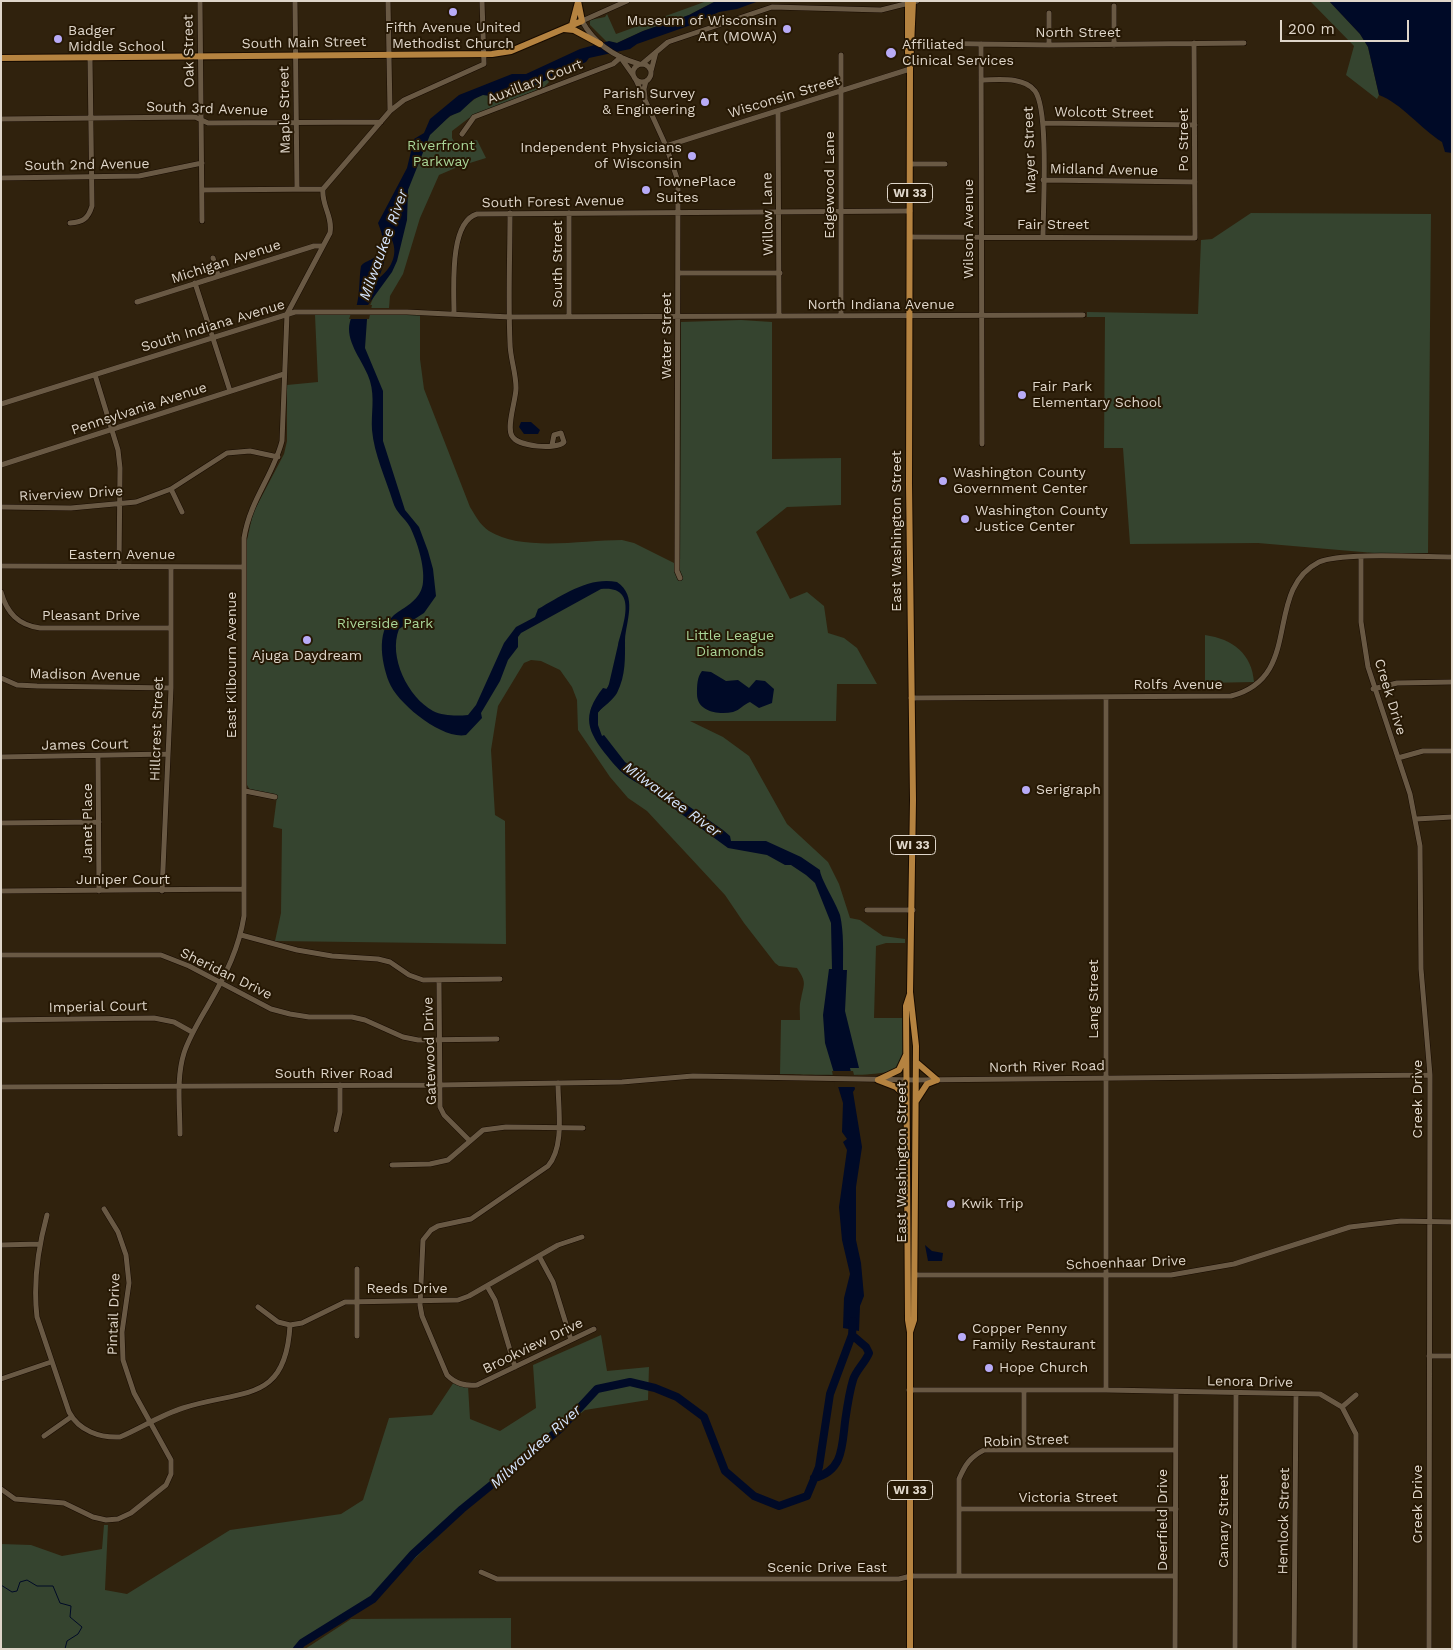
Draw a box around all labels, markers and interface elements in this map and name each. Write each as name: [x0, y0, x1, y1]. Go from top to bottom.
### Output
marker: Fifth Avenue United Methodist Church: [447, 6, 459, 18]
scale bar: [1283, 10, 1412, 42]
place label: Museum of Wisconsin Art (MOWA): [627, 13, 777, 46]
street label: Oak Street: [180, 14, 198, 88]
place label: Fifth Avenue United Methodist Church: [385, 20, 521, 52]
text: 200 m: [1288, 20, 1335, 38]
place label: Badger Middle School: [68, 23, 165, 56]
marker: Museum of Wisconsin Art (MOWA): [781, 23, 793, 35]
street label: North Street: [1035, 25, 1121, 41]
marker: Badger Middle School: [52, 33, 64, 45]
street label: South Main Street: [242, 34, 366, 52]
place label: Affiliated Clinical Services: [902, 37, 1014, 70]
marker: Affiliated Clinical Services: [884, 46, 898, 60]
street label: Auxillary Court: [485, 56, 585, 108]
street label: Maple Street: [276, 66, 294, 154]
street label: Wisconsin Street: [726, 72, 842, 122]
place label: Parish Survey & Engineering: [602, 86, 695, 118]
marker: Parish Survey & Engineering: [699, 96, 711, 108]
street label: South 3rd Avenue: [146, 98, 268, 120]
street label: Wolcott Street: [1054, 104, 1154, 122]
street label: Mayer Street: [1020, 106, 1040, 194]
street label: Po Street: [1176, 108, 1192, 172]
street label: Edgewood Lane: [822, 131, 838, 239]
park label: Riverfront Parkway: [407, 138, 475, 170]
place label: Independent Physicians of Wisconsin: [520, 140, 682, 172]
marker: Independent Physicians of Wisconsin: [686, 150, 698, 162]
street label: South 2nd Avenue: [24, 156, 150, 174]
street label: Midland Avenue: [1050, 161, 1158, 179]
street label: Willow Lane: [759, 172, 777, 256]
place label: TownePlace Suites: [656, 174, 736, 206]
street label: Wilson Avenue: [961, 179, 977, 279]
marker: TownePlace Suites: [640, 184, 652, 196]
road number: WI 33: [888, 184, 932, 202]
water label: Milwaukee River: [356, 187, 412, 303]
street label: South Forest Avenue: [482, 192, 624, 212]
street label: Fair Street: [1017, 217, 1089, 233]
street label: South Street: [550, 220, 566, 308]
street label: Michigan Avenue: [169, 236, 283, 288]
street label: Water Street: [659, 292, 675, 380]
street label: South Indiana Avenue: [139, 296, 287, 356]
street label: North Indiana Avenue: [807, 297, 955, 313]
street label: Pennsylvania Avenue: [69, 379, 209, 439]
place label: Fair Park Elementary School: [1032, 379, 1161, 412]
marker: Fair Park Elementary School: [1016, 389, 1028, 401]
street label: East Washington Street: [889, 450, 905, 612]
place label: Washington County Government Center: [953, 465, 1088, 498]
marker: Washington County Government Center: [937, 475, 949, 487]
street label: Riverview Drive: [19, 483, 123, 505]
place label: Washington County Justice Center: [975, 503, 1108, 536]
marker: Washington County Justice Center: [959, 513, 971, 525]
street label: Eastern Avenue: [69, 547, 175, 563]
street label: East Kilbourn Avenue: [224, 592, 240, 738]
street label: Pleasant Drive: [42, 608, 140, 624]
park label: Riverside Park: [337, 616, 433, 632]
park label: Little League Diamonds: [686, 628, 774, 660]
marker: Ajuga Daydream: [301, 634, 313, 646]
place label: Ajuga Daydream: [252, 648, 362, 664]
street label: Creek Drive: [1370, 657, 1410, 737]
street label: Madison Avenue: [29, 666, 141, 684]
street label: Hillcrest Street: [147, 677, 167, 781]
street label: Rolfs Avenue: [1134, 677, 1222, 693]
street label: James Court: [41, 736, 129, 754]
water label: Milwaukee River: [620, 759, 724, 841]
place label: Serigraph: [1036, 782, 1101, 798]
street label: Janet Place: [80, 783, 96, 863]
marker: Serigraph: [1020, 784, 1032, 796]
road number: WI 33: [890, 836, 936, 854]
street label: Juniper Court: [76, 872, 170, 888]
street label: Sheridan Drive: [177, 945, 275, 1003]
street label: Lang Street: [1086, 959, 1102, 1039]
street label: Gatewood Drive: [420, 997, 440, 1105]
street label: Imperial Court: [49, 998, 147, 1016]
street label: North River Road: [989, 1058, 1105, 1076]
street label: Creek Drive: [1410, 1060, 1426, 1138]
street label: South River Road: [275, 1066, 393, 1082]
street label: East Washington Street: [894, 1081, 910, 1243]
place label: Kwik Trip: [961, 1196, 1023, 1212]
marker: Kwik Trip: [945, 1198, 957, 1210]
street label: Schoenhaar Drive: [1066, 1253, 1186, 1273]
street label: Pintail Drive: [104, 1273, 124, 1355]
street label: Reeds Drive: [367, 1281, 447, 1297]
street label: Brookview Drive: [480, 1314, 586, 1378]
place label: Copper Penny Family Restaurant: [972, 1321, 1096, 1354]
marker: Copper Penny Family Restaurant: [956, 1331, 968, 1343]
place label: Hope Church: [999, 1360, 1088, 1376]
marker: Hope Church: [983, 1362, 995, 1374]
street label: Lenora Drive: [1207, 1373, 1293, 1391]
water label: Milwaukee River: [487, 1401, 585, 1493]
street label: Robin Street: [983, 1431, 1069, 1451]
street label: Creek Drive: [1410, 1465, 1426, 1543]
street label: Hemlock Street: [1275, 1467, 1293, 1575]
street label: Deerfield Drive: [1155, 1469, 1171, 1571]
street label: Canary Street: [1216, 1474, 1232, 1568]
road number: WI 33: [888, 1480, 932, 1500]
street label: Victoria Street: [1018, 1490, 1118, 1506]
street label: Scenic Drive East: [767, 1560, 887, 1576]

